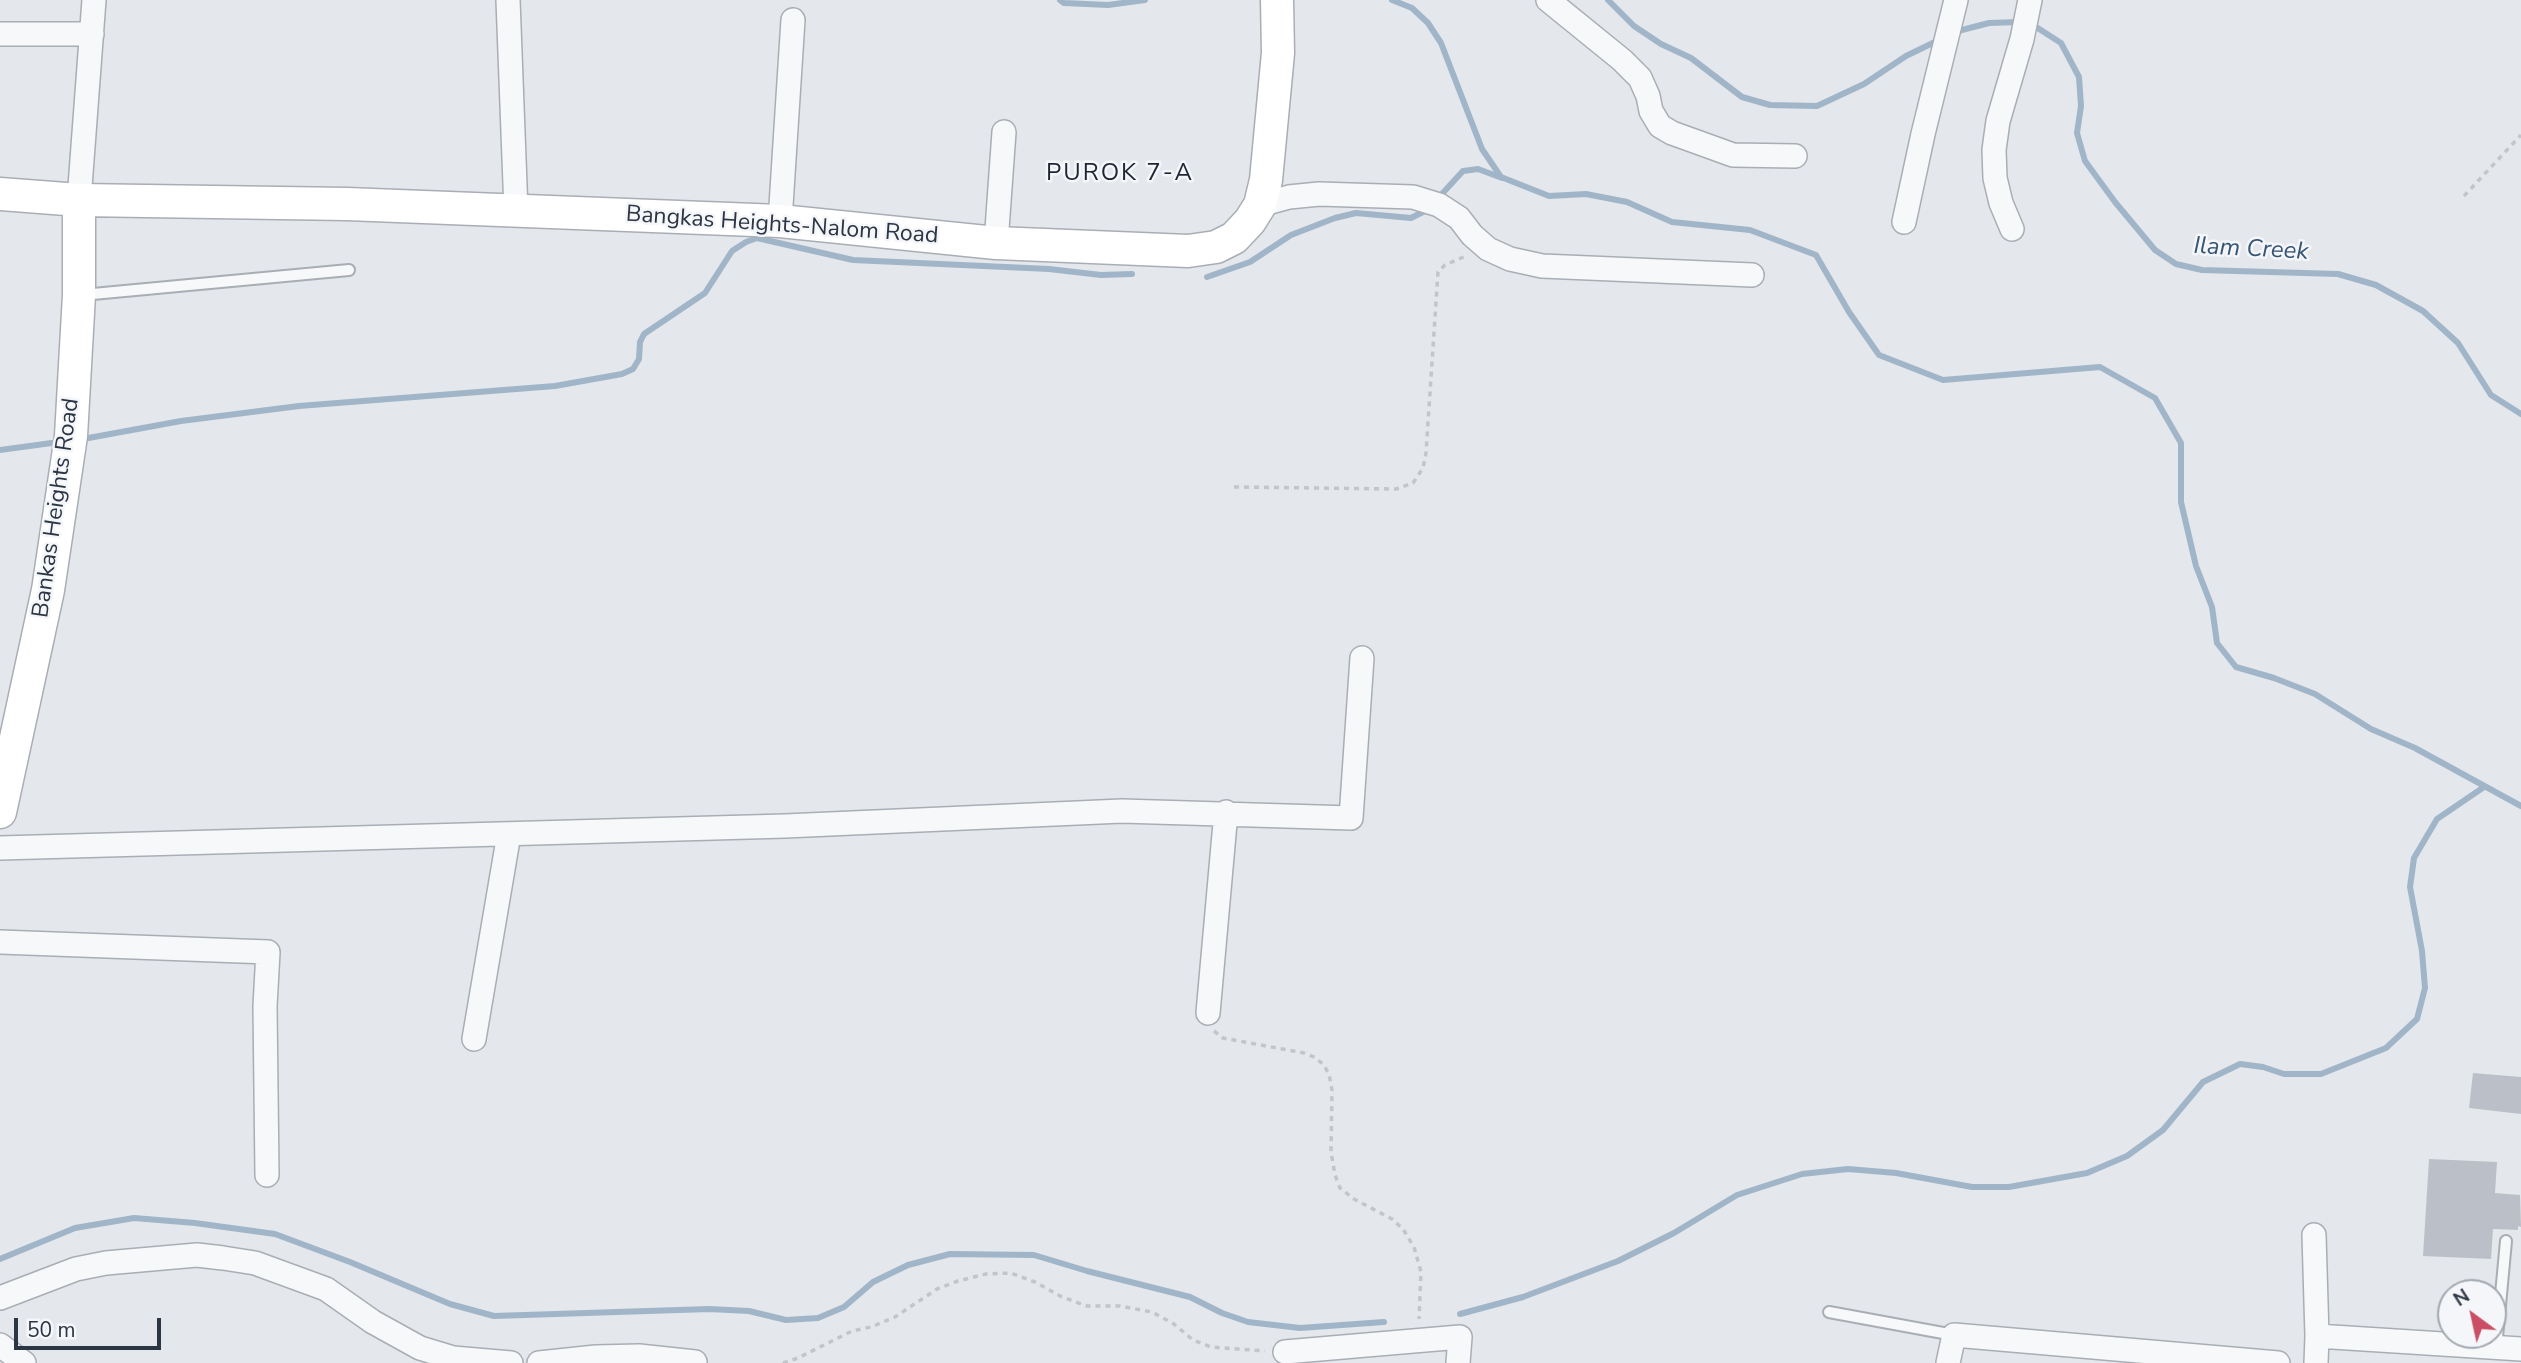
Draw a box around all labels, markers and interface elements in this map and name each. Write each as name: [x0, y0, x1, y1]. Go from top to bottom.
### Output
district label: PUROK 7-A: [1047, 160, 1193, 188]
street label: Bangkas Heights-Nalom Road: [625, 201, 939, 251]
water label: Ilam Creek: [2193, 233, 2309, 267]
street label: Bankas Heights Road: [28, 396, 86, 620]
north arrow: [2437, 1279, 2507, 1349]
text: N: [2449, 1283, 2475, 1313]
scale bar: [18, 1304, 164, 1348]
text: 50 m: [27, 1316, 76, 1344]

